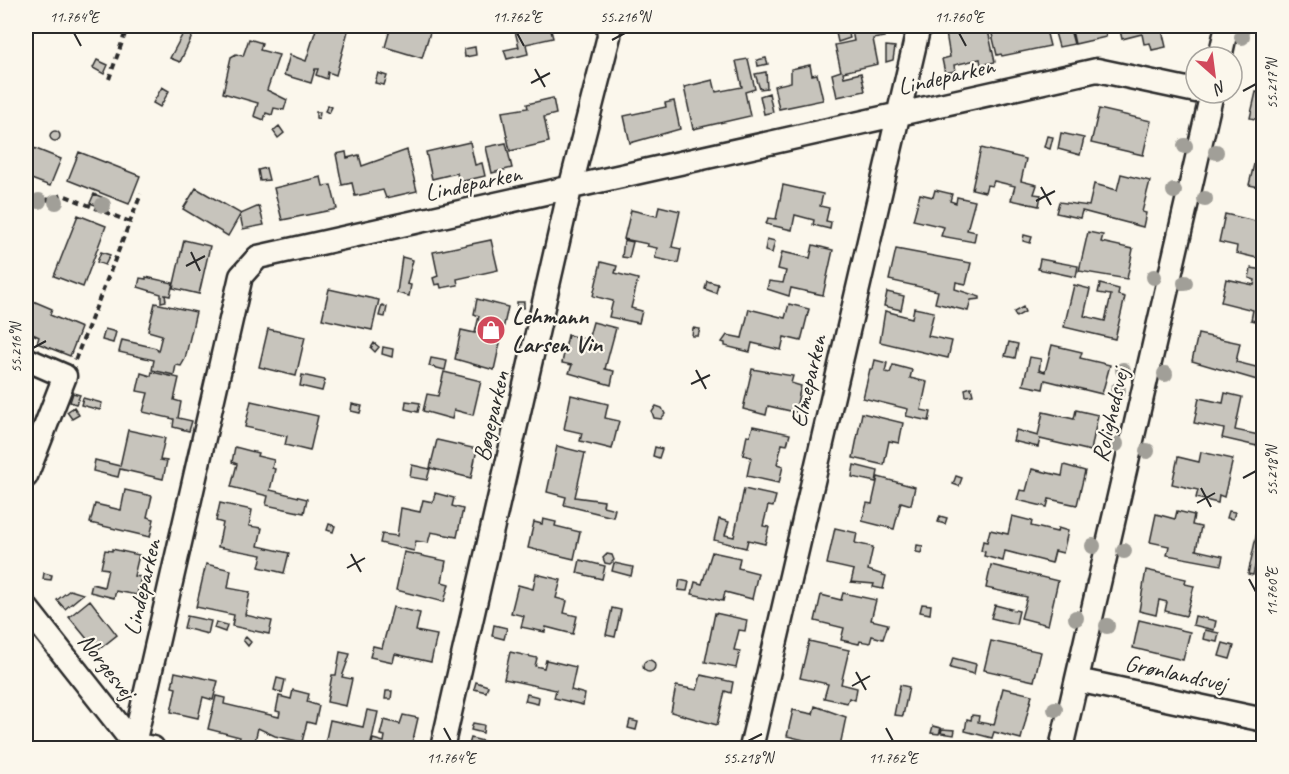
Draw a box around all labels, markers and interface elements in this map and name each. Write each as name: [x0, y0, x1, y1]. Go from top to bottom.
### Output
text: 11.764°E: [50, 8, 101, 27]
text: 11.762°E: [493, 8, 544, 27]
text: 55.216°N: [600, 8, 653, 27]
text: 11.760°E: [935, 8, 986, 27]
north arrow: [1184, 45, 1244, 105]
street label: Lindeparken: [895, 50, 998, 102]
text: 55.217°N: [1263, 56, 1282, 109]
text: N: [1209, 76, 1230, 100]
street label: Lindeparken: [422, 158, 525, 208]
place label: Lehmann Larsen Vin: [512, 301, 603, 359]
shop icon: Lehmann Larsen Vin: [475, 314, 507, 346]
text: 55.216°N: [7, 320, 26, 373]
street label: Elmeparken: [783, 331, 833, 430]
street label: Rolighedsvej: [1085, 362, 1136, 465]
street label: Bøgeparken: [466, 368, 516, 464]
text: 55.218°N: [1263, 443, 1282, 496]
street label: Lindeparken: [116, 535, 168, 638]
text: 11.760°E: [1263, 565, 1282, 616]
street label: Norgesvej: [72, 627, 144, 708]
street label: Grønlandsvej: [1122, 648, 1233, 699]
text: 11.764°E: [427, 749, 478, 768]
text: 55.218°N: [723, 749, 776, 768]
text: 11.762°E: [869, 749, 920, 768]

